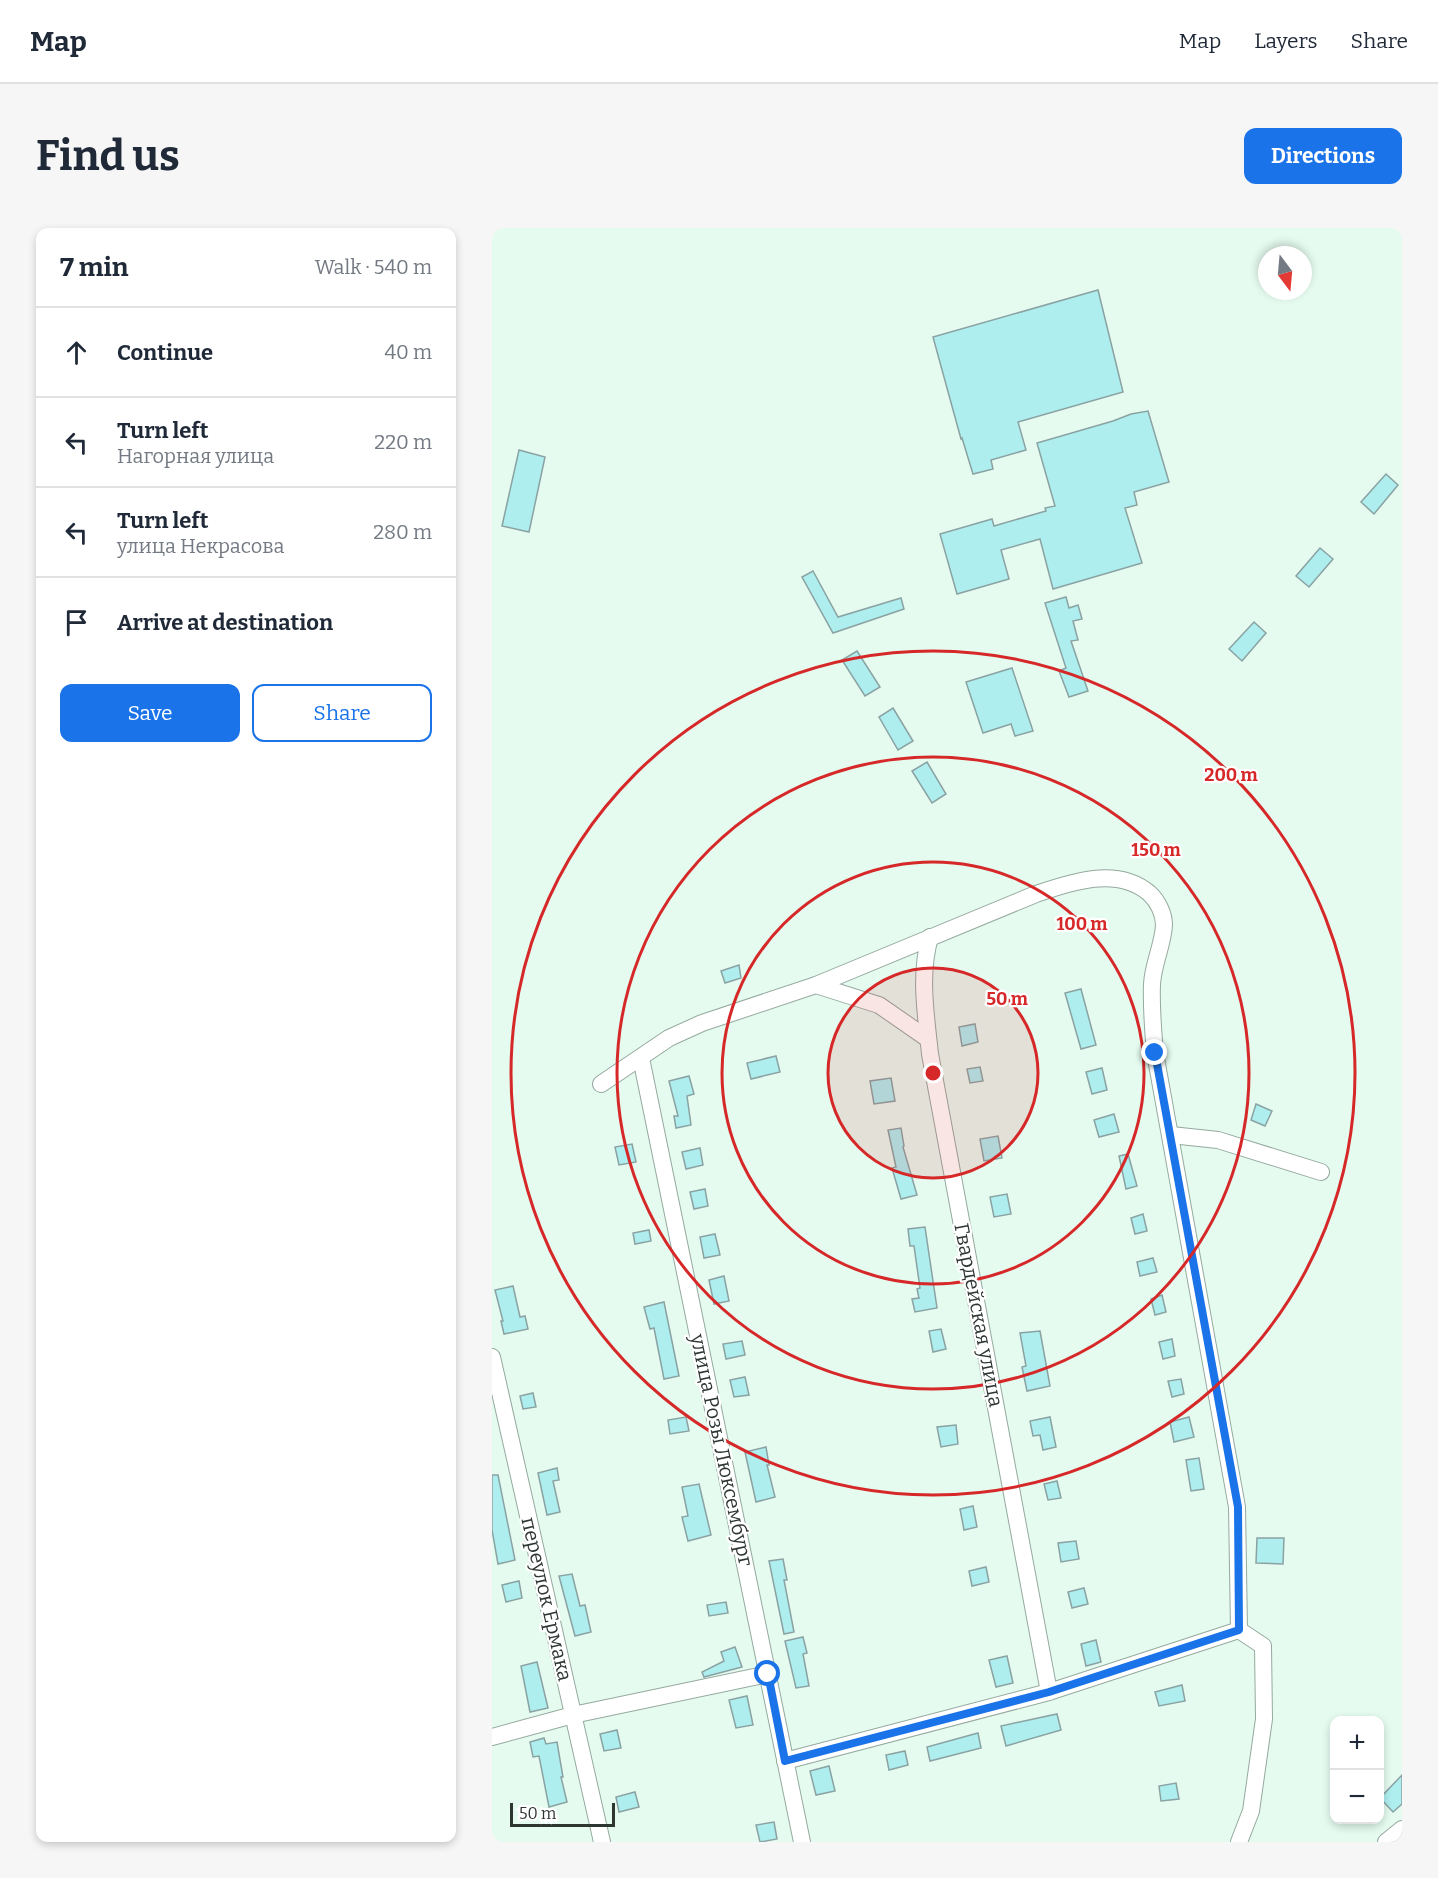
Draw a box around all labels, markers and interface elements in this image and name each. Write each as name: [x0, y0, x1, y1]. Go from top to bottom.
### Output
text: Map: [30, 25, 87, 58]
text: Map: [1179, 28, 1221, 54]
text: Layers: [1254, 28, 1318, 54]
text: Share: [1351, 28, 1408, 54]
button: Directions: [1244, 128, 1402, 184]
text: Find us: [36, 131, 180, 181]
north arrow: [1258, 246, 1312, 300]
text: 7 min: [60, 252, 128, 283]
text: Walk · 540 m: [315, 255, 432, 279]
icon: ahead: [60, 336, 93, 369]
text: Continue: [117, 339, 213, 366]
text: 40 m: [384, 340, 432, 364]
text: Turn left: [117, 417, 209, 444]
icon: left: [60, 426, 93, 459]
text: 220 m: [374, 430, 432, 454]
text: Нагорная улица: [117, 444, 274, 468]
text: Turn left: [117, 507, 209, 534]
icon: left: [60, 516, 93, 549]
text: 280 m: [373, 520, 432, 544]
text: улица Некрасова: [117, 534, 284, 558]
icon: arrive: [60, 606, 93, 639]
text: Arrive at destination: [117, 609, 333, 636]
button: Save: [60, 684, 240, 742]
button: Share: [252, 684, 432, 742]
text: 200 m: [1204, 764, 1258, 786]
text: 150 m: [1131, 839, 1181, 861]
text: 100 m: [1056, 913, 1108, 935]
text: 50 m: [986, 988, 1028, 1010]
route end: [1141, 1039, 1167, 1065]
centre of rings: [923, 1063, 943, 1083]
street label: Гвардейская улица: [949, 1221, 1009, 1409]
street label: улица Розы Люксембург: [685, 1331, 758, 1569]
street label: переулок Ермака: [516, 1515, 578, 1683]
route start: [754, 1660, 780, 1686]
map controls: [1330, 1716, 1384, 1824]
button: +: [1330, 1716, 1384, 1770]
button: −: [1330, 1770, 1384, 1824]
scale bar: [510, 1800, 615, 1828]
text: 50 m: [519, 1804, 556, 1823]

